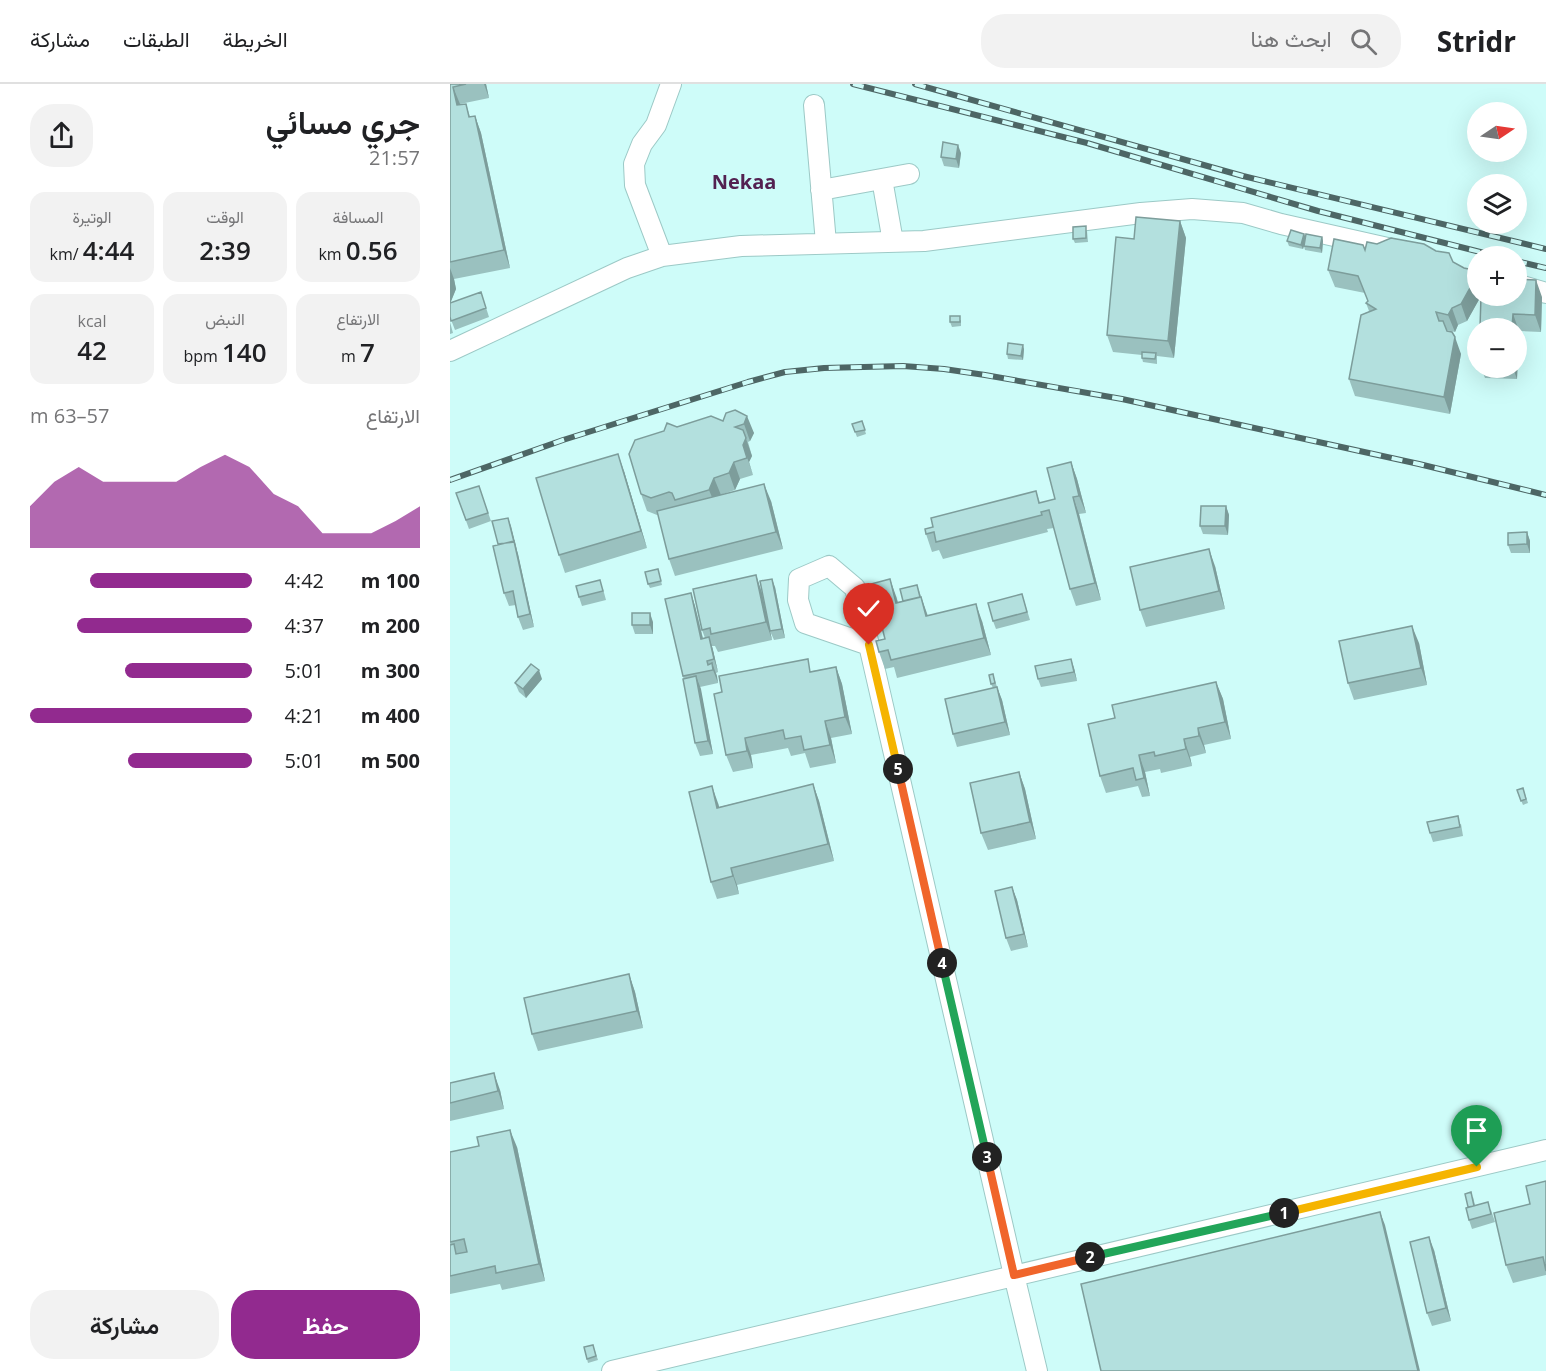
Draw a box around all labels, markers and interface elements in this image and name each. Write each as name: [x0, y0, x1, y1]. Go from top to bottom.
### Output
search box: [981, 14, 1401, 68]
text: Stridr: [1437, 22, 1516, 60]
text: ابحث هنا: [1251, 23, 1332, 53]
text: مشاركة: [30, 25, 90, 53]
text: الطبقات: [123, 25, 190, 53]
text: الخريطة: [223, 25, 288, 53]
icon: search: [1347, 25, 1380, 58]
text: جري مسائي: [266, 99, 420, 144]
north arrow: [1467, 102, 1527, 162]
map controls: [1467, 102, 1527, 378]
button: share: [30, 104, 93, 167]
text: 21:57: [369, 144, 420, 171]
district label: Nekaa: [712, 168, 776, 195]
button: layers: [1467, 174, 1527, 234]
text: الوتيرة: [72, 206, 112, 228]
text: الوقت: [206, 206, 244, 228]
text: المسافة: [333, 206, 383, 228]
text: 4:44: [83, 232, 134, 268]
text: 2:39: [199, 232, 251, 268]
text: 0.56: [346, 232, 398, 268]
text: /km: [50, 243, 83, 265]
text: km: [318, 243, 346, 265]
button: +: [1467, 246, 1527, 306]
text: النبض: [205, 308, 245, 330]
text: الارتفاع: [336, 308, 380, 330]
text: kcal: [78, 310, 107, 332]
button: −: [1467, 318, 1527, 378]
text: 42: [77, 332, 107, 368]
text: 140: [222, 334, 267, 370]
text: 7: [360, 334, 375, 370]
text: bpm: [183, 345, 222, 367]
text: m: [341, 345, 360, 367]
text: 57–63 m: [30, 402, 109, 429]
text: الارتفاع: [366, 402, 420, 429]
text: 4:42: [284, 567, 324, 594]
text: 100 m: [361, 567, 420, 594]
pin: [843, 583, 894, 645]
icon: check: [852, 592, 885, 625]
text: 4:37: [284, 612, 324, 639]
text: 200 m: [361, 612, 420, 639]
text: 5:01: [284, 657, 324, 684]
text: 300 m: [361, 657, 420, 684]
text: 4:21: [284, 702, 324, 729]
text: 400 m: [361, 702, 420, 729]
text: 5:01: [284, 747, 324, 774]
text: 500 m: [361, 747, 420, 774]
pin: 5: [883, 754, 913, 784]
text: 5: [893, 758, 903, 780]
pin: 4: [927, 948, 957, 978]
text: 4: [937, 952, 947, 974]
pin: [1451, 1105, 1502, 1167]
icon: arrive: [1460, 1114, 1493, 1147]
pin: 3: [972, 1142, 1002, 1172]
text: 3: [982, 1146, 992, 1168]
pin: 1: [1269, 1198, 1299, 1228]
text: 1: [1279, 1202, 1289, 1224]
pin: 2: [1075, 1242, 1105, 1272]
text: 2: [1085, 1246, 1095, 1268]
button: مشاركة: [30, 1290, 219, 1359]
button: حفظ: [231, 1290, 420, 1359]

